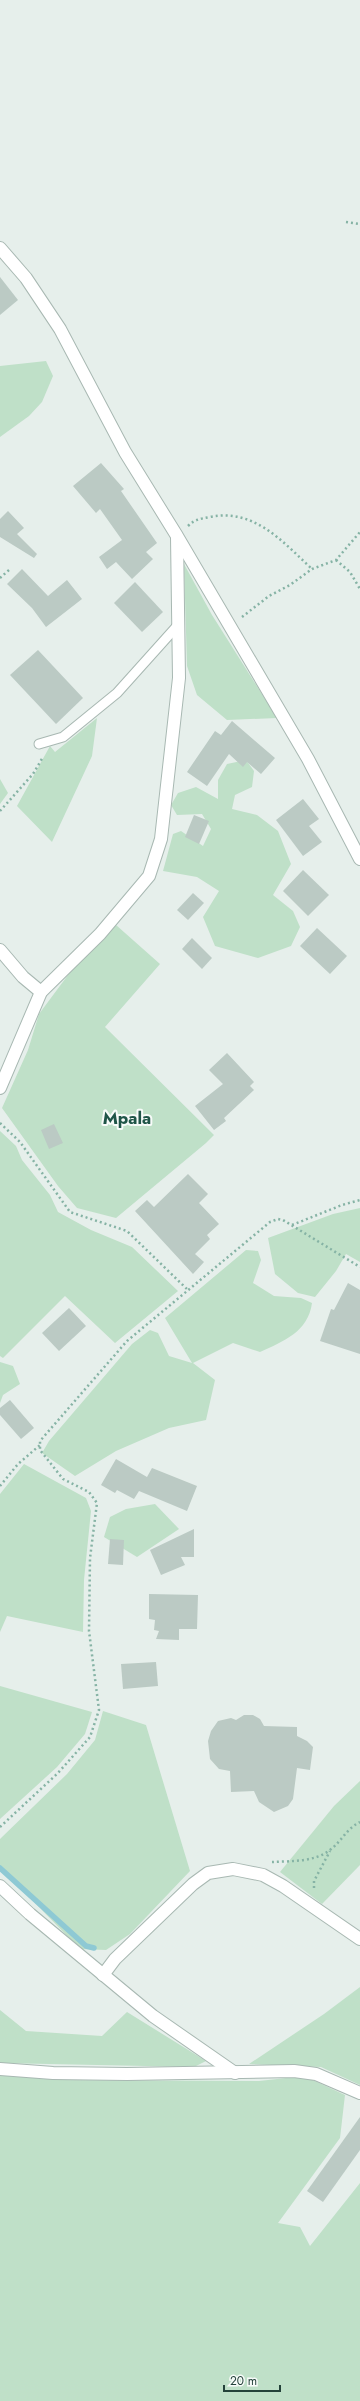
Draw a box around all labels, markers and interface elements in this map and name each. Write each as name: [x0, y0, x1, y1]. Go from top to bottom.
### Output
district label: Mpala: [103, 1106, 151, 1130]
scale bar: [224, 2367, 280, 2393]
text: 20 m: [230, 2372, 257, 2390]

